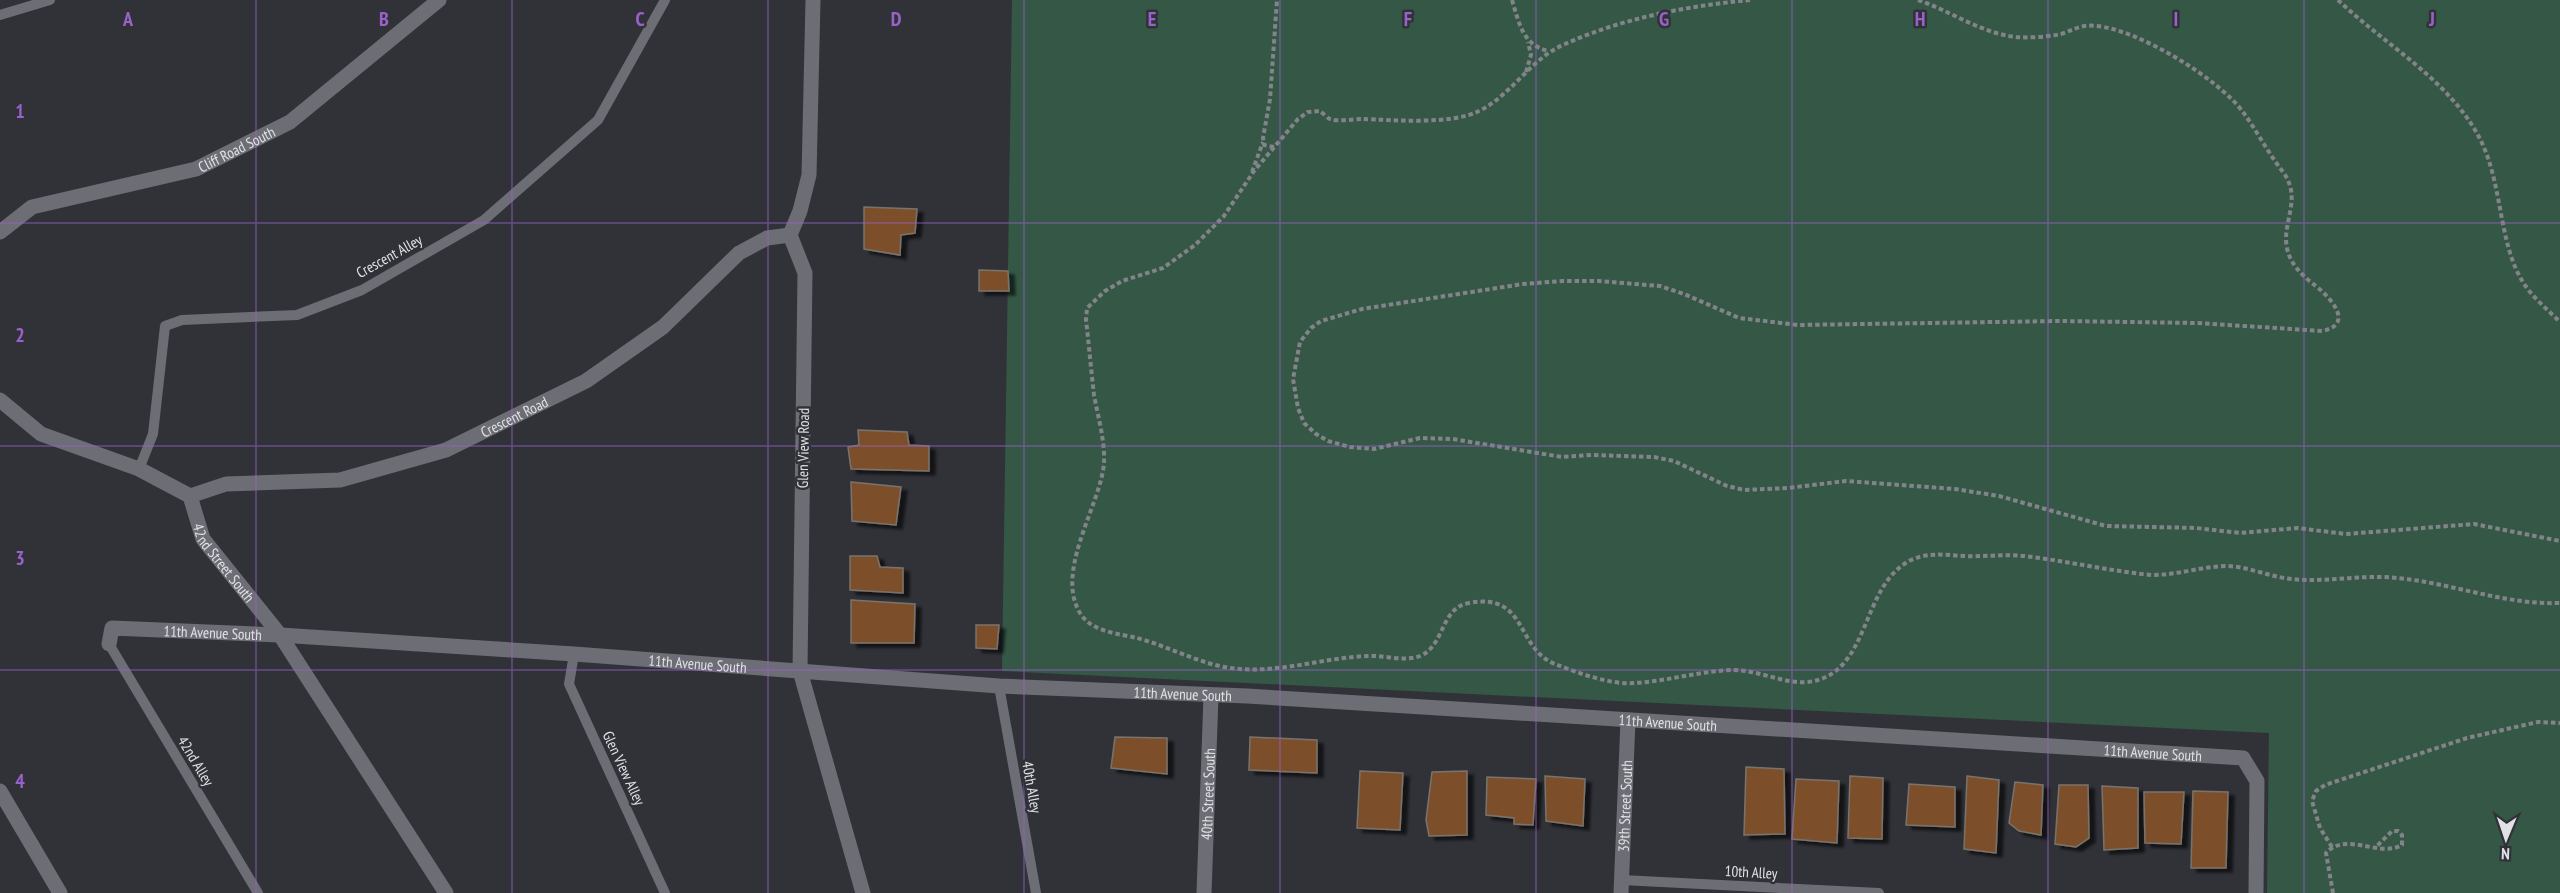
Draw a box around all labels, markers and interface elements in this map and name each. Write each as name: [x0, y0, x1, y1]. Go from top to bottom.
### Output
text: A: [122, 6, 134, 32]
text: B: [379, 6, 389, 32]
text: C: [635, 6, 645, 32]
text: D: [891, 6, 902, 32]
text: E: [1148, 6, 1156, 32]
text: F: [1404, 6, 1412, 32]
text: G: [1659, 6, 1669, 32]
text: H: [1915, 6, 1925, 32]
text: I: [2174, 6, 2178, 32]
text: J: [2428, 6, 2435, 32]
text: 1: [15, 98, 25, 124]
street label: Cliff Road South: [195, 122, 278, 176]
street label: Crescent Alley: [353, 230, 426, 282]
text: 2: [15, 322, 25, 348]
street label: Crescent Road: [477, 392, 551, 441]
street label: Glen View Road: [793, 408, 813, 488]
street label: 42nd Street South: [189, 521, 259, 606]
text: 3: [15, 545, 25, 571]
street label: 11th Avenue South: [163, 621, 262, 644]
street label: 11th Avenue South: [648, 650, 747, 676]
street label: 11th Avenue South: [1133, 682, 1232, 705]
street label: 11th Avenue South: [1618, 710, 1717, 735]
street label: Glen View Alley: [599, 728, 650, 808]
street label: 42nd Alley: [174, 733, 218, 790]
street label: 11th Avenue South: [2103, 740, 2203, 765]
street label: 40th Street South: [1196, 748, 1219, 840]
street label: 40th Alley: [1018, 759, 1046, 815]
street label: 39th Street South: [1613, 760, 1636, 852]
text: 4: [15, 768, 25, 794]
north arrow: [2476, 809, 2536, 869]
text: N: [2501, 844, 2510, 864]
street label: 10th Alley: [1724, 861, 1778, 883]

